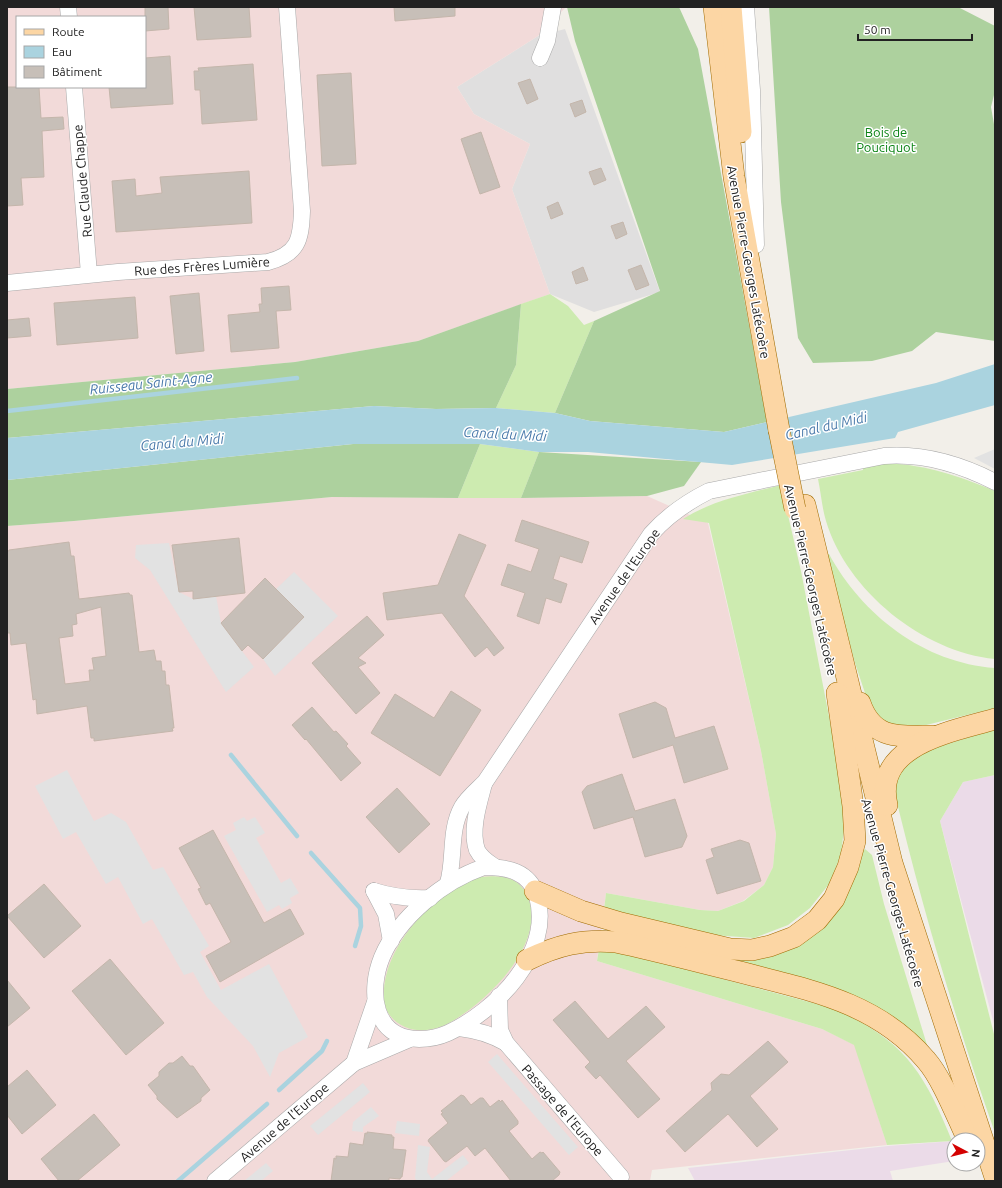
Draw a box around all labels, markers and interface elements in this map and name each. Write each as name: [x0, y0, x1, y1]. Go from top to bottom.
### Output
legend: [16, 16, 146, 88]
scale bar: [858, 16, 972, 42]
text: 50 m: [864, 23, 891, 36]
text: Route: [52, 25, 85, 38]
text: Eau: [52, 45, 72, 58]
text: Bâtiment: [52, 65, 102, 78]
street label: Rue Claude Chappe: [70, 124, 94, 238]
park label: Bois de Pouciquot: [856, 125, 916, 154]
street label: Avenue Pierre-Georges Latécoère: [725, 164, 773, 360]
street label: Rue des Frères Lumière: [134, 254, 270, 278]
water label: Ruisseau Saint-Agne: [89, 369, 213, 397]
water label: Canal du Midi: [783, 409, 869, 443]
water label: Canal du Midi: [463, 424, 548, 444]
water label: Canal du Midi: [140, 430, 225, 454]
street label: Avenue Pierre-Georges Latécoère: [782, 483, 840, 677]
street label: Avenue de l'Europe: [586, 526, 662, 626]
street label: Avenue Pierre-Georges Latécoère: [859, 797, 927, 989]
street label: Passage de l'Europe: [520, 1062, 606, 1158]
street label: Avenue de l'Europe: [237, 1080, 331, 1164]
north arrow: [946, 1132, 986, 1172]
text: N: [969, 1148, 982, 1158]

